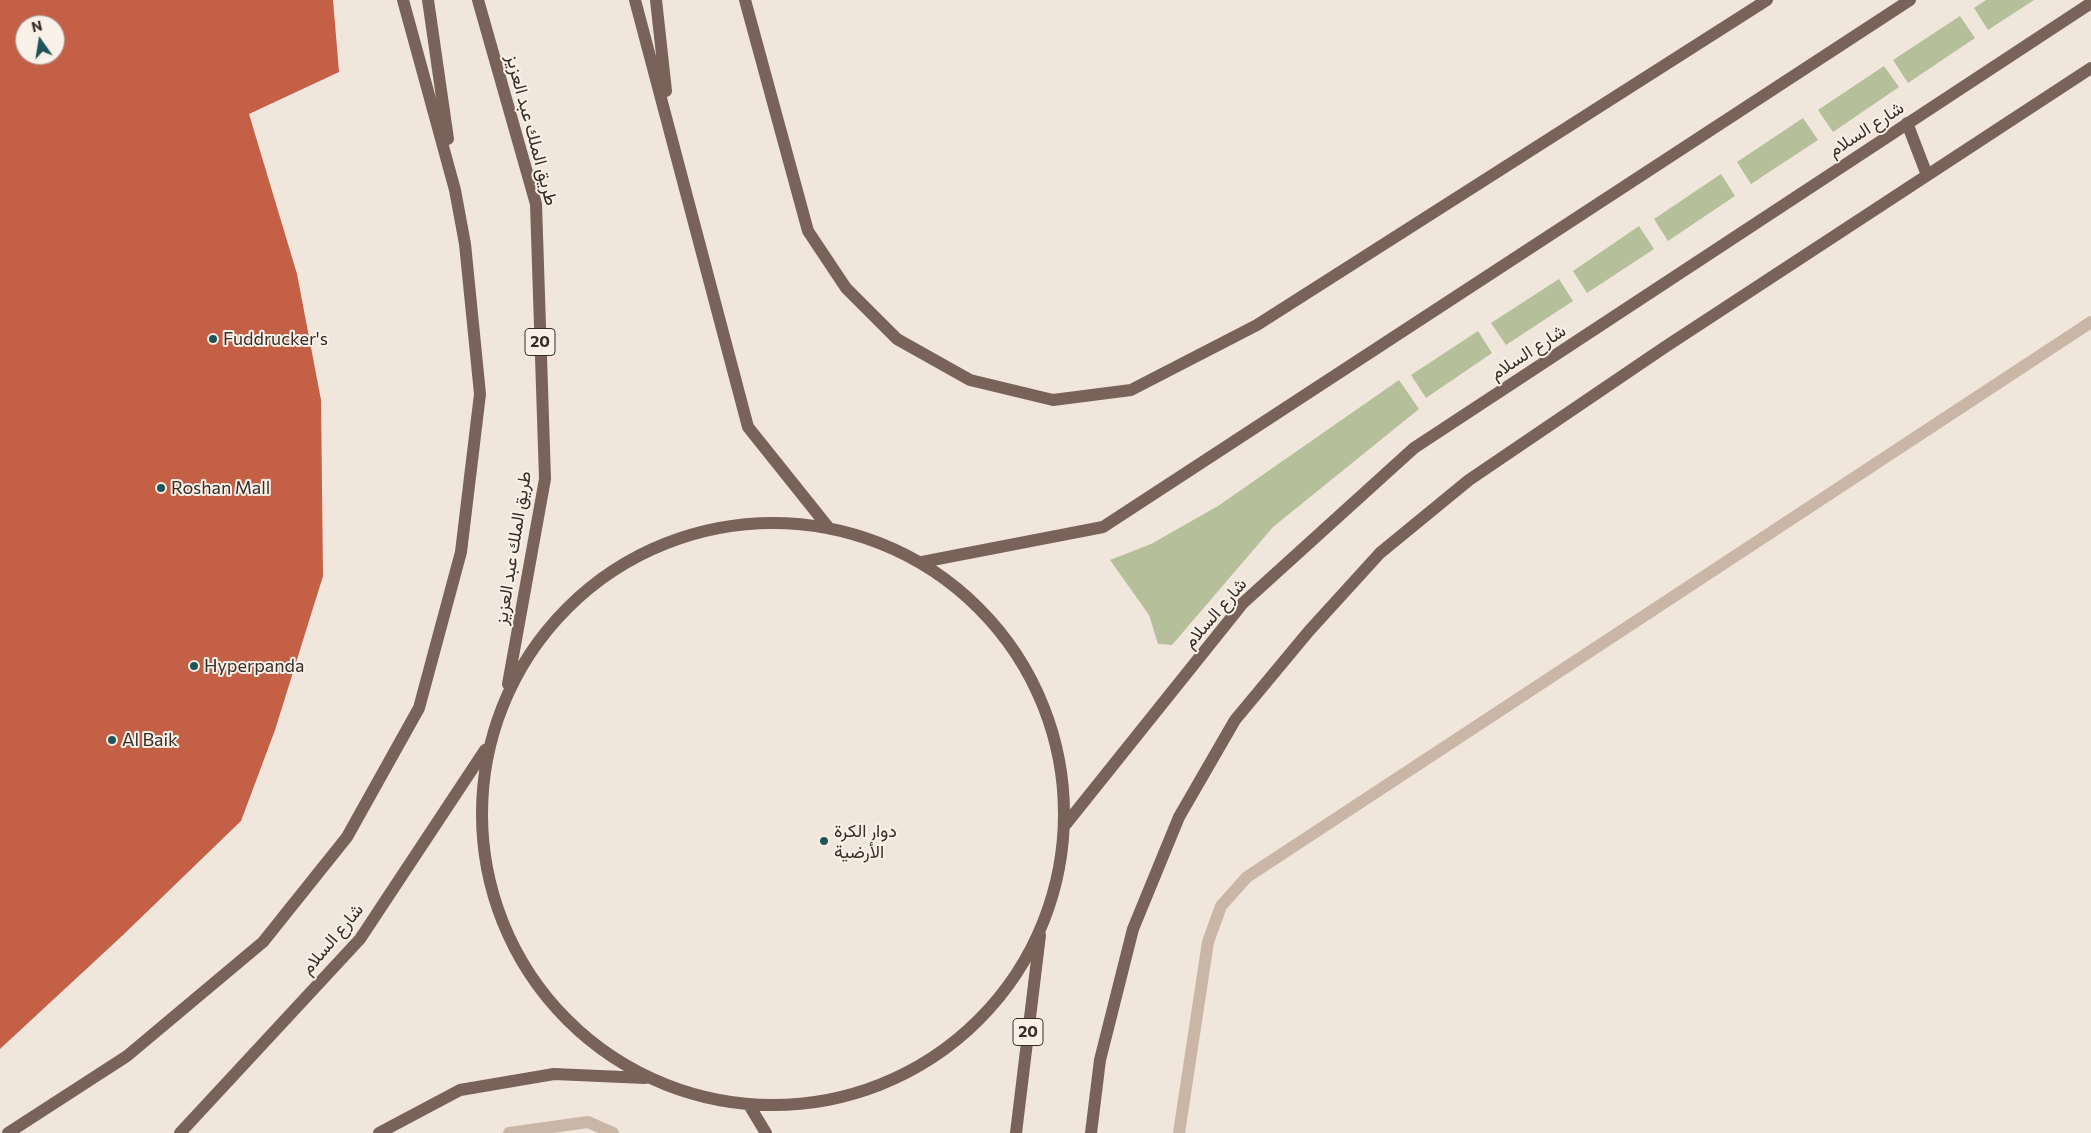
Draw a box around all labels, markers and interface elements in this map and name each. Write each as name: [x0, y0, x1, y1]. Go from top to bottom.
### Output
north arrow: [15, 15, 65, 65]
text: N: [30, 16, 44, 35]
street label: طريق الملك عبد العزيز: [501, 52, 563, 208]
street label: شارع السلام: [1824, 97, 1908, 161]
street label: شارع السلام: [1486, 320, 1570, 384]
place label: Fuddrucker's: [223, 328, 328, 350]
road number: 20: [525, 328, 555, 356]
marker: Fuddrucker's: [207, 333, 219, 345]
street label: طريق الملك عبد العزيز: [490, 470, 536, 626]
place label: Roshan Mall: [171, 477, 270, 499]
marker: Roshan Mall: [155, 482, 167, 494]
street label: شارع السلام: [1179, 574, 1251, 652]
place label: Hyperpanda: [204, 655, 304, 677]
marker: Hyperpanda: [188, 660, 200, 672]
place label: Al Baik: [122, 729, 178, 751]
marker: Al Baik: [106, 734, 118, 746]
place label: دوار الكرة الأرضية: [834, 820, 897, 862]
marker: دوار الكرة الأرضية: [818, 835, 830, 847]
street label: شارع السلام: [296, 899, 368, 979]
road number: 20: [1013, 1019, 1043, 1046]

